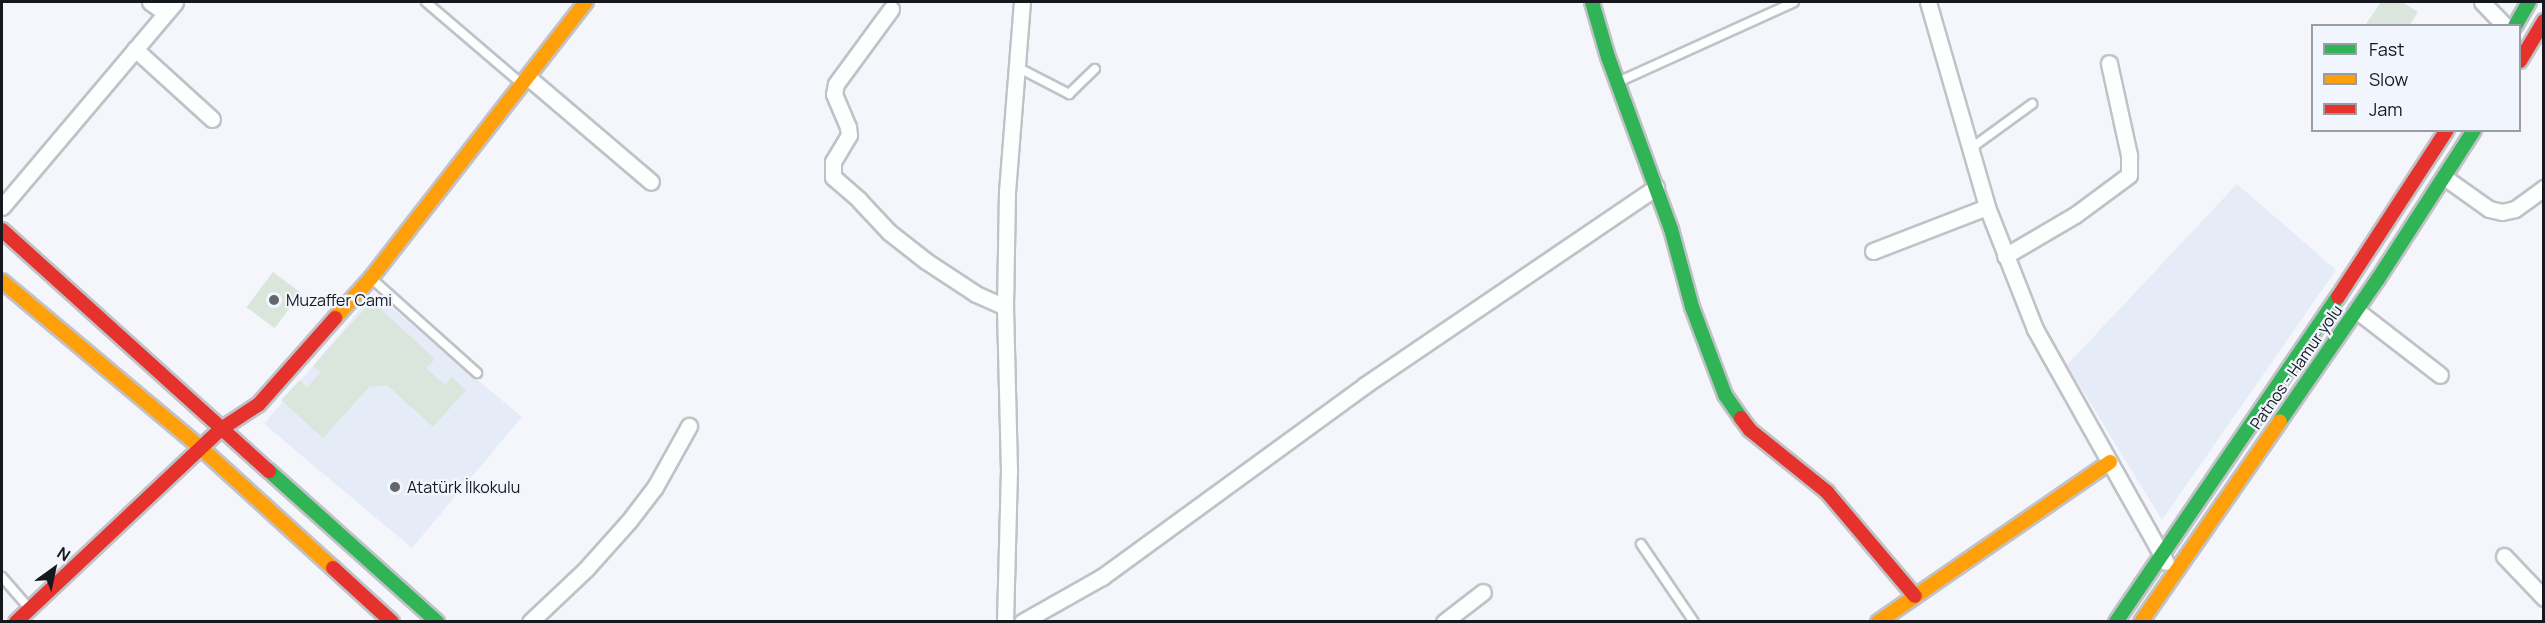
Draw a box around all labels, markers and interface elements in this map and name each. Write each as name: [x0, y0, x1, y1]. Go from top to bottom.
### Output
legend: [2311, 24, 2521, 132]
text: Fast: [2369, 37, 2404, 61]
text: Slow: [2369, 67, 2408, 91]
text: Jam: [2369, 97, 2403, 121]
place label: Muzaffer Cami: [286, 290, 392, 310]
marker: Muzaffer Cami: [267, 293, 281, 307]
street label: Patnos - Hamur yolu: [2246, 301, 2346, 433]
place label: Atatürk İlkokulu: [407, 477, 520, 497]
marker: Atatürk İlkokulu: [388, 480, 402, 494]
north arrow: [24, 539, 84, 599]
text: N: [53, 542, 75, 566]

